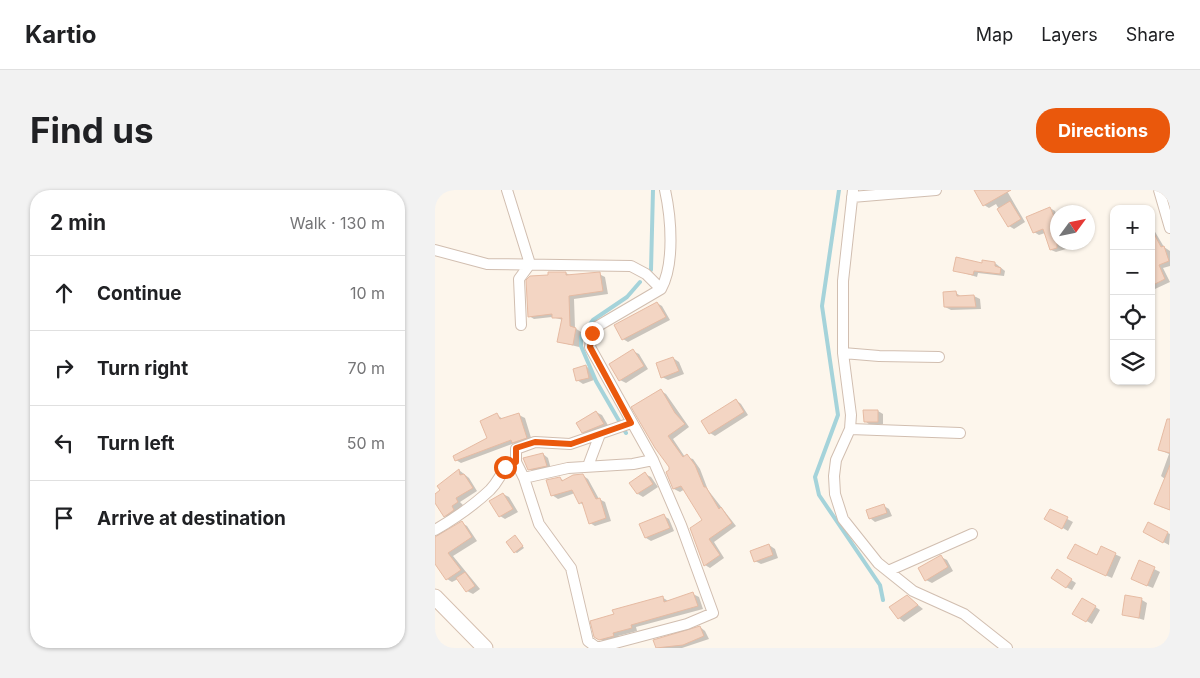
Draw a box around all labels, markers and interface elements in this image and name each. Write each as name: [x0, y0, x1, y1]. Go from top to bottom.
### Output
text: Kartio: [25, 20, 96, 49]
text: Map: [976, 24, 1013, 45]
text: Layers: [1041, 24, 1098, 45]
text: Share: [1126, 24, 1175, 45]
button: Directions: [1036, 108, 1170, 153]
text: Find us: [30, 109, 154, 151]
north arrow: [1050, 205, 1095, 250]
map controls: [1110, 205, 1155, 385]
button: +: [1110, 205, 1155, 250]
text: 2 min: [50, 210, 106, 235]
text: Walk · 130 m: [290, 213, 385, 233]
button: −: [1110, 250, 1155, 295]
icon: ahead: [50, 279, 78, 307]
text: Continue: [97, 282, 182, 305]
text: 10 m: [350, 283, 385, 303]
button: locate: [1110, 295, 1155, 340]
route end: [581, 322, 604, 345]
button: layers: [1110, 340, 1155, 385]
icon: right: [50, 354, 78, 382]
text: Turn right: [97, 357, 188, 380]
text: 70 m: [348, 358, 385, 378]
icon: left: [50, 429, 78, 457]
text: Turn left: [97, 432, 175, 455]
text: 50 m: [347, 433, 385, 453]
route start: [494, 456, 517, 479]
icon: arrive: [50, 504, 78, 532]
text: Arrive at destination: [97, 507, 286, 530]

